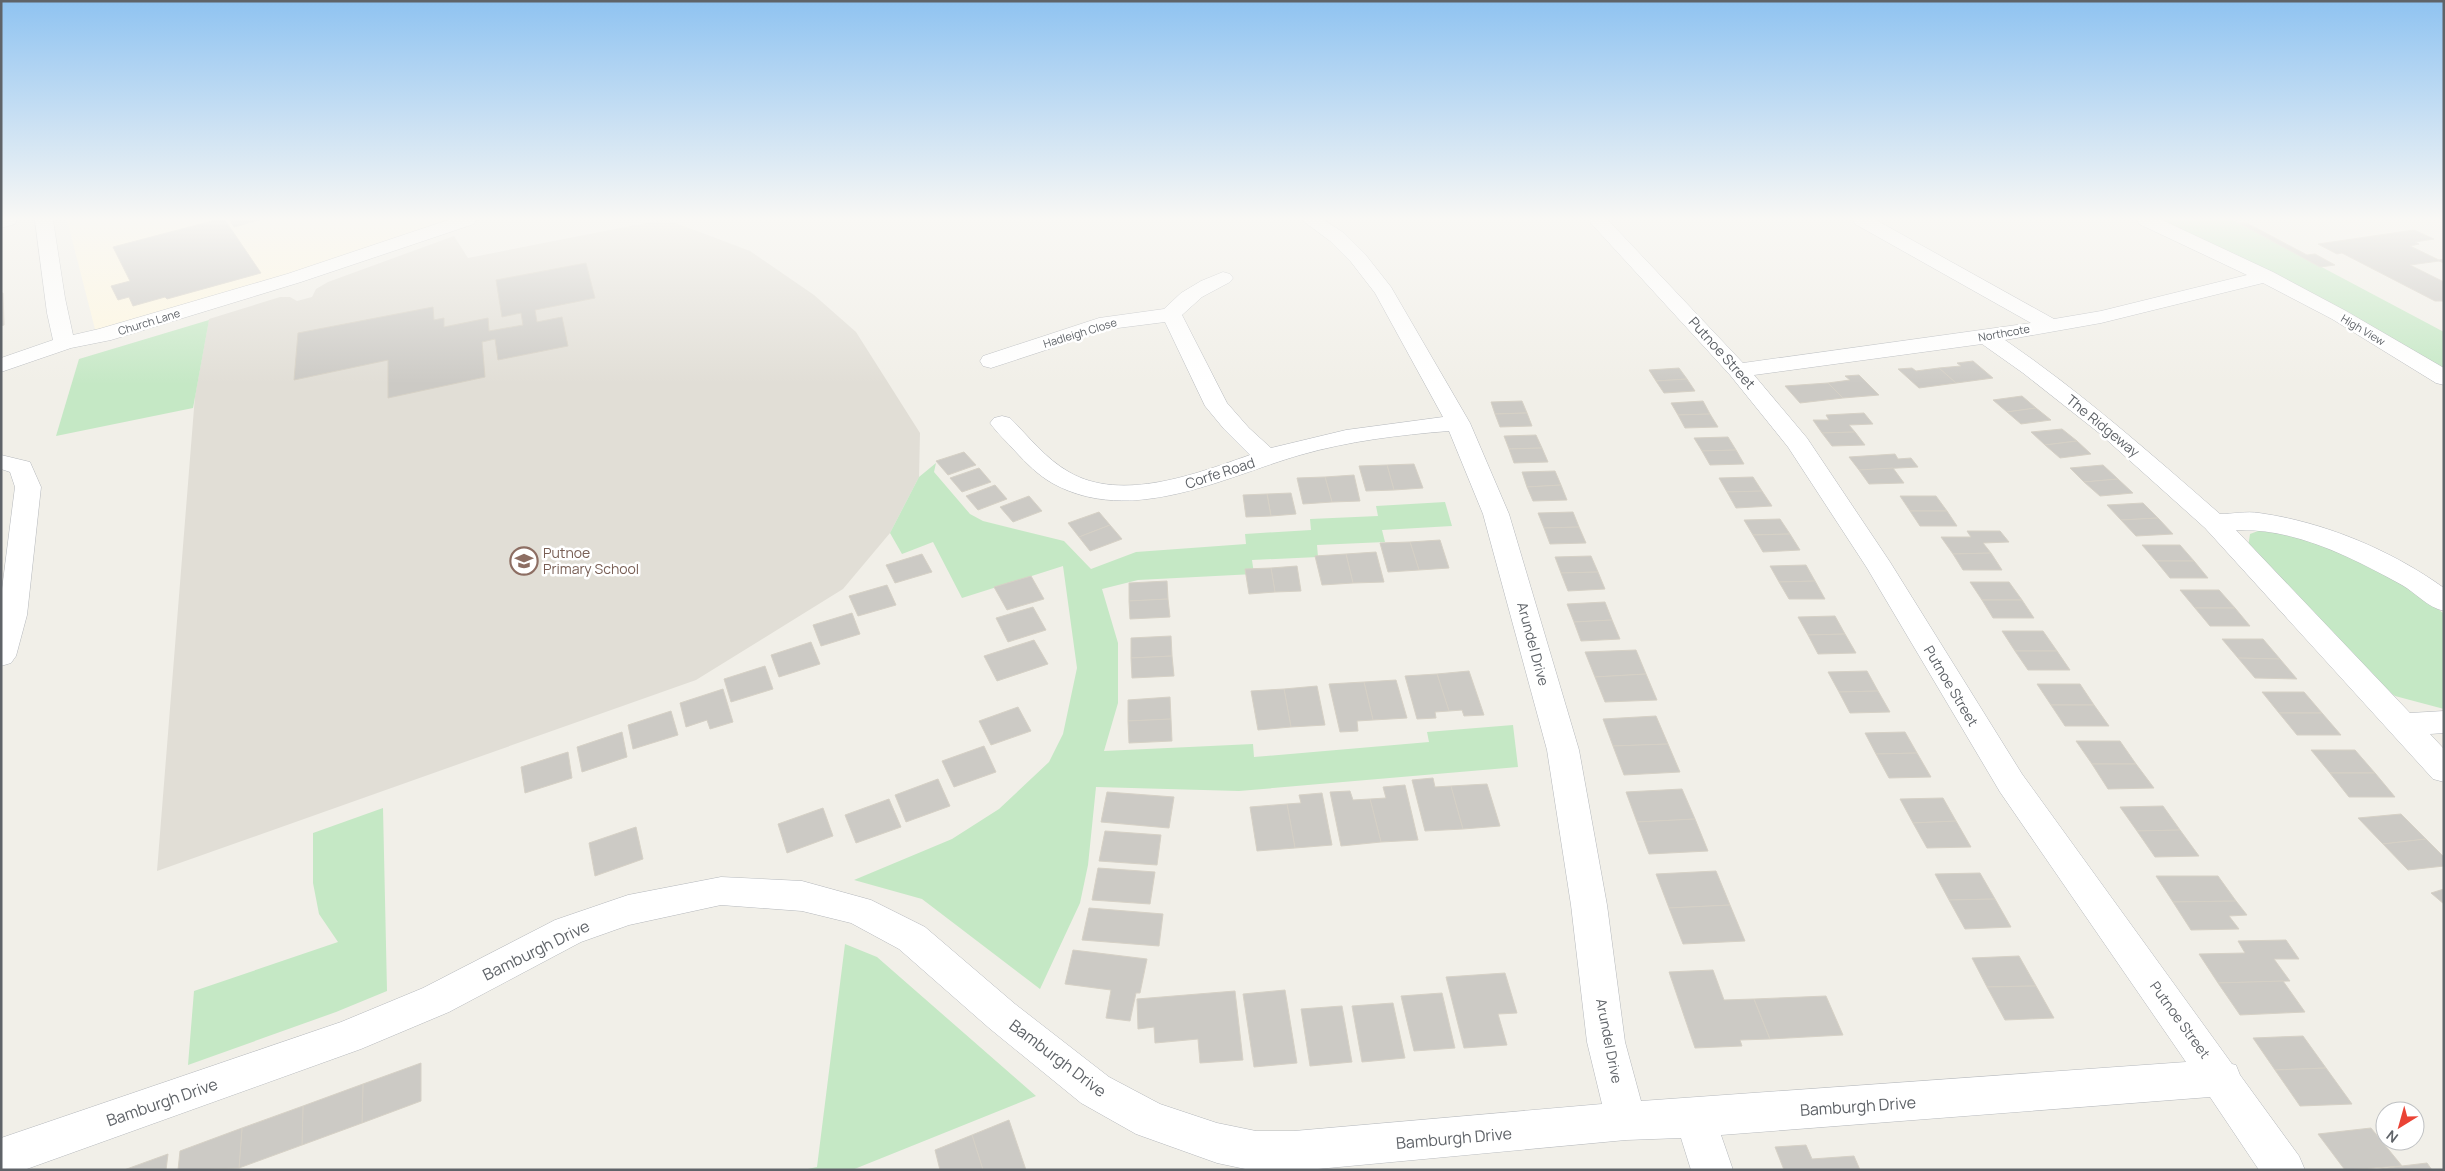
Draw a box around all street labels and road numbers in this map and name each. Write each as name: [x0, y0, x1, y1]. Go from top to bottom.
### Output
street label: Church Lane: [116, 305, 182, 338]
street label: High View: [2338, 311, 2389, 349]
street label: Putnoe Street: [1685, 312, 1760, 393]
street label: Hadleigh Close: [1041, 314, 1119, 351]
street label: Northcote: [1977, 321, 2031, 344]
street label: The Ridgeway: [2063, 390, 2144, 461]
street label: Corfe Road: [1183, 452, 1257, 493]
street label: Arundel Drive: [1513, 600, 1554, 688]
street label: Putnoe Street: [1920, 642, 1983, 730]
street label: Bamburgh Drive: [479, 915, 593, 985]
street label: Putnoe Street: [2146, 977, 2215, 1062]
street label: Arundel Drive: [1592, 997, 1627, 1085]
street label: Bamburgh Drive: [1005, 1014, 1111, 1102]
street label: Bamburgh Drive: [103, 1073, 221, 1131]
street label: Bamburgh Drive: [1799, 1091, 1917, 1121]
street label: Bamburgh Drive: [1395, 1122, 1513, 1154]

